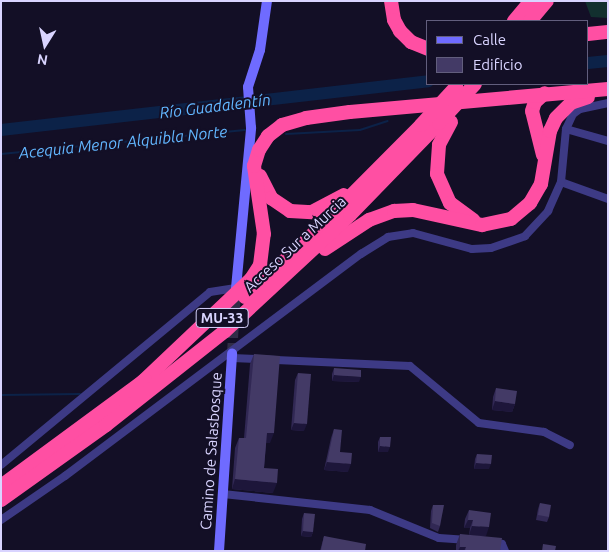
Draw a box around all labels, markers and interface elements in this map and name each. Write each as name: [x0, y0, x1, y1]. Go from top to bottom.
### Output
north arrow: [20, 20, 70, 70]
legend: [426, 20, 589, 85]
text: Calle: [473, 31, 506, 48]
text: N: [36, 51, 49, 69]
text: Edificio: [473, 56, 522, 73]
water label: Río Guadalentín: [158, 90, 272, 122]
water label: Acequia Menor Alquibla Norte: [18, 121, 228, 163]
street label: Acceso Sur a Murcia: [240, 192, 350, 296]
road number: MU-33: [194, 306, 250, 330]
street label: Camino de Salasbosque: [197, 371, 225, 531]

